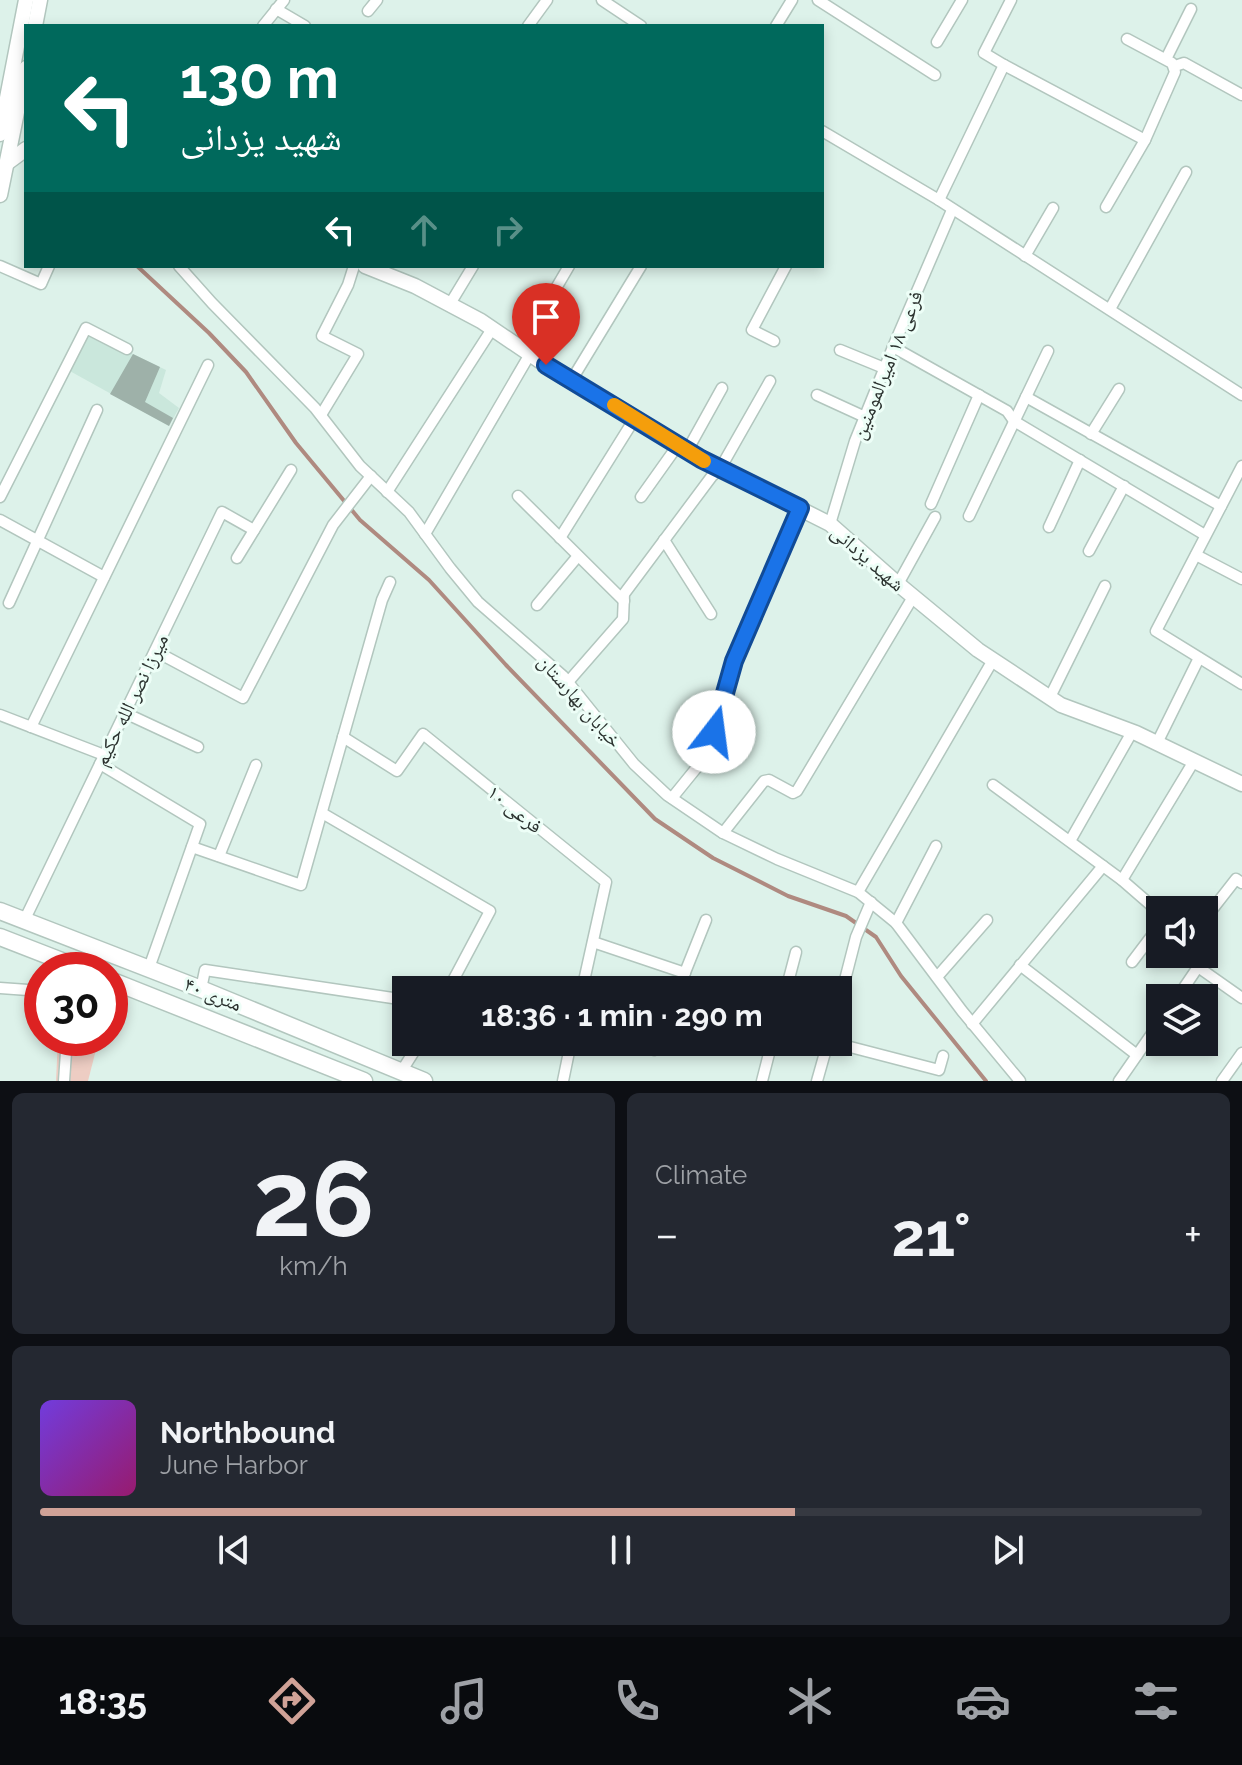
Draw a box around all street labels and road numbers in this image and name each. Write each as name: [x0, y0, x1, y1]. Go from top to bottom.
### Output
street label: فرعی ۱۸ امیرالمومنین: [846, 287, 928, 443]
street label: شهید یزدانی: [826, 519, 910, 597]
street label: میرزا نصر الله حکیم: [89, 630, 175, 771]
street label: خیابان بهارستان: [533, 650, 627, 753]
street label: فرعی ۱۰: [483, 780, 547, 838]
street label: ۴۰ متری: [181, 972, 245, 1016]

